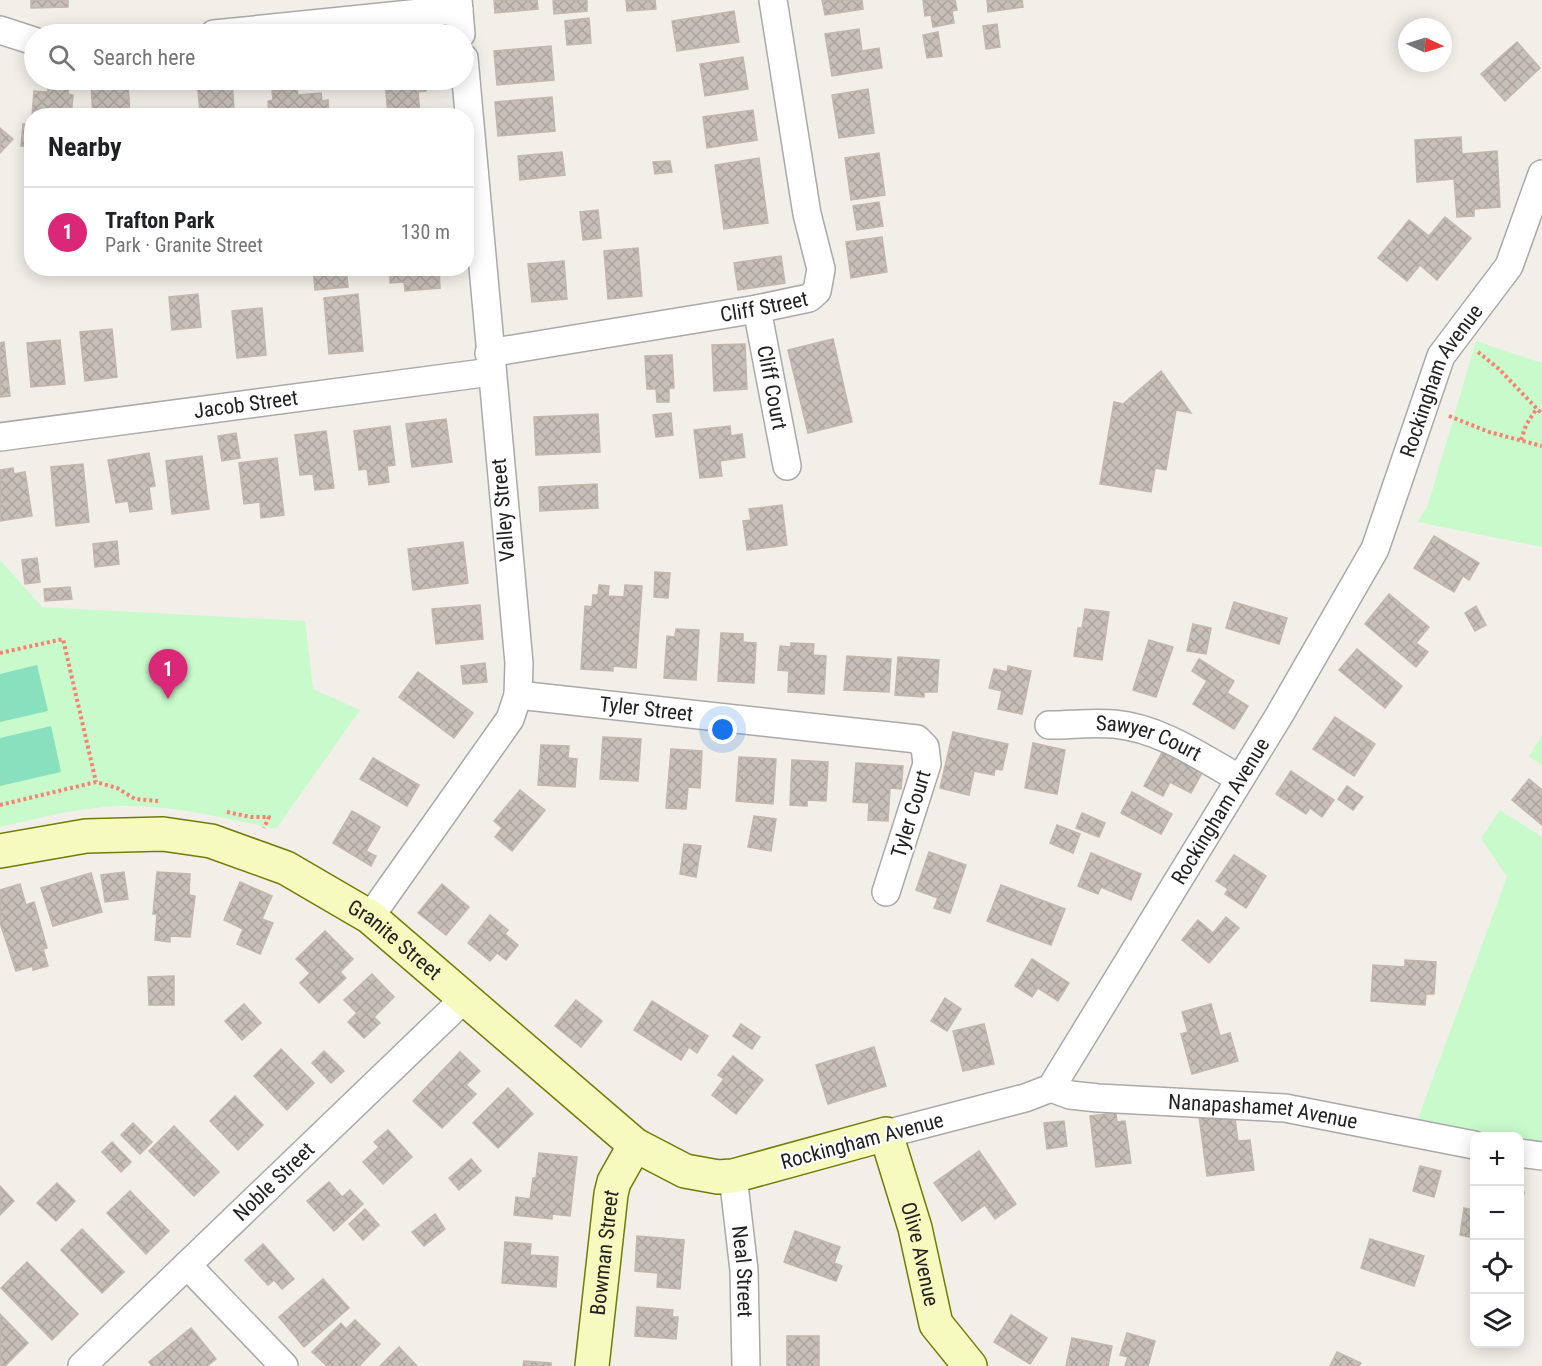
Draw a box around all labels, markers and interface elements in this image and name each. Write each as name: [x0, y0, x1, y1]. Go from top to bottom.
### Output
north arrow: [1398, 18, 1452, 72]
search box: [24, 24, 474, 90]
icon: search: [45, 41, 78, 74]
text: Search here: [93, 45, 195, 70]
text: Nearby: [48, 132, 122, 162]
text: Trafton Park: [105, 208, 215, 233]
text: 1: [62, 220, 73, 244]
text: 130 m: [401, 220, 450, 244]
text: Park · Granite Street: [105, 233, 263, 257]
street label: Cliff Street: [718, 287, 810, 327]
street label: Rockingham Avenue: [1395, 300, 1488, 460]
street label: Cliff Court: [752, 343, 792, 432]
street label: Jacob Street: [192, 386, 299, 423]
street label: Valley Street: [487, 457, 519, 563]
pin: 1: [148, 650, 188, 699]
street label: Tyler Street: [598, 692, 694, 726]
street label: Sawyer Court: [1096, 711, 1206, 766]
your location: [708, 715, 737, 744]
street label: Rockingham Avenue: [1166, 733, 1275, 889]
street label: Tyler Court: [886, 767, 936, 861]
street label: Granite Street: [344, 895, 446, 985]
street label: Nanapashamet Avenue: [1167, 1090, 1360, 1134]
street label: Rockingham Avenue: [778, 1108, 946, 1174]
map controls: [1470, 1132, 1524, 1348]
button: +: [1470, 1132, 1524, 1186]
street label: Noble Street: [228, 1137, 319, 1226]
button: −: [1470, 1186, 1524, 1240]
street label: Bowman Street: [586, 1187, 624, 1317]
street label: Olive Avenue: [896, 1199, 944, 1309]
street label: Neal Street: [727, 1224, 757, 1318]
button: locate: [1470, 1240, 1524, 1294]
button: layers: [1470, 1294, 1524, 1348]

